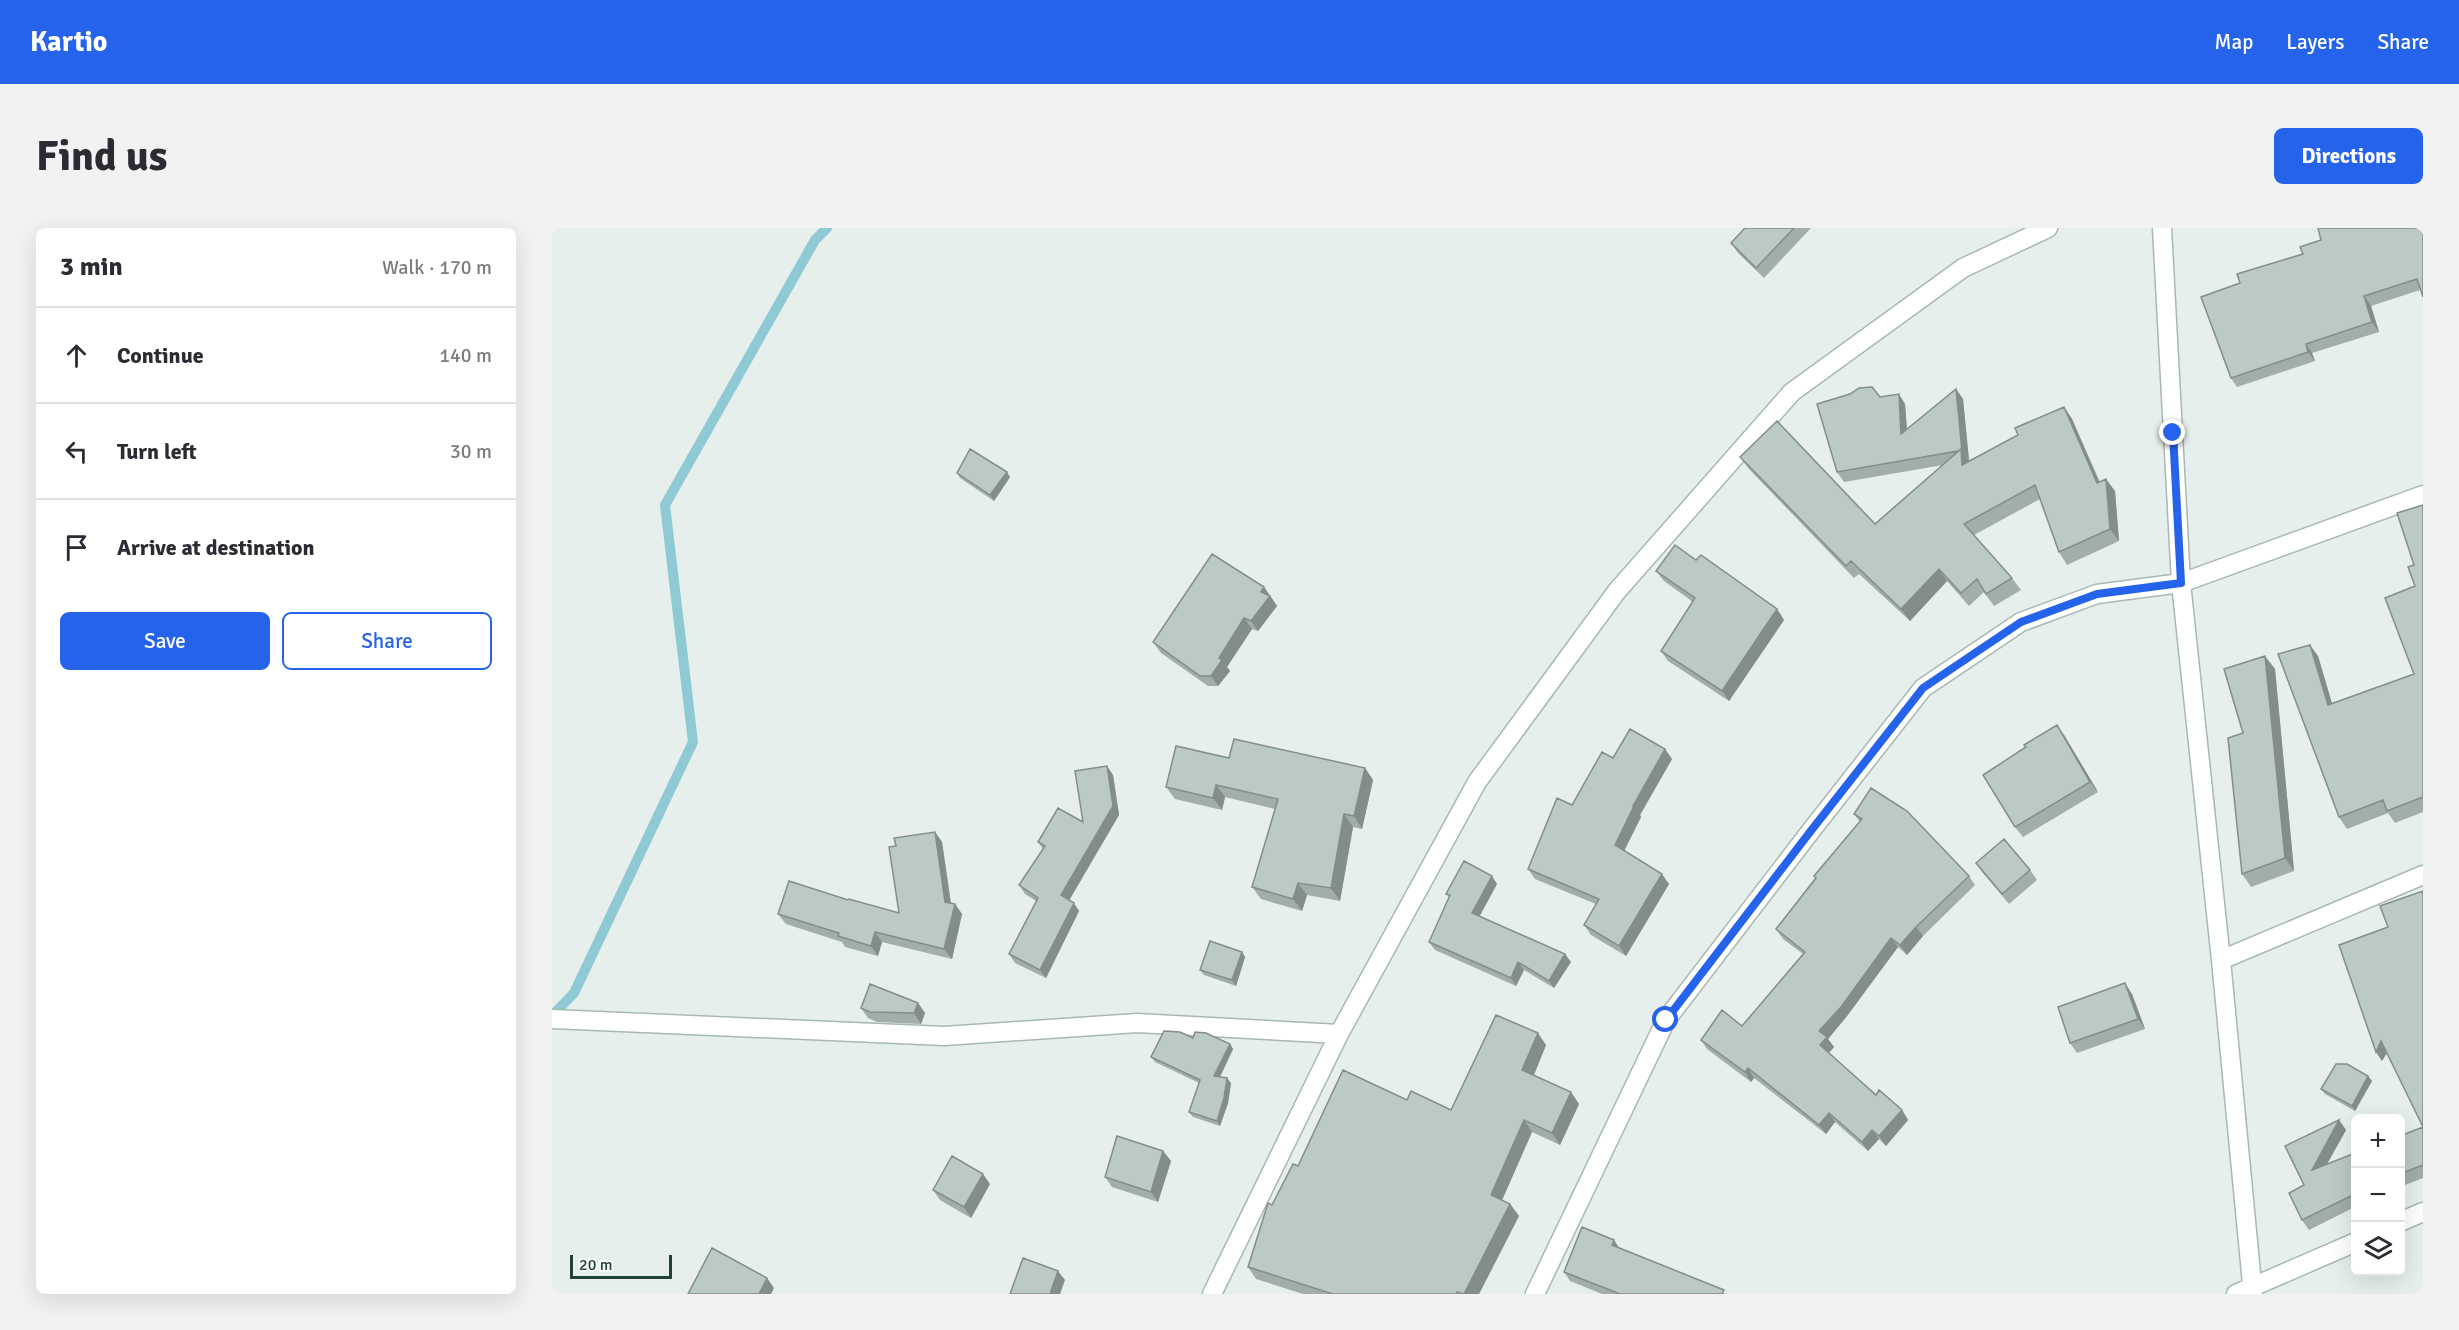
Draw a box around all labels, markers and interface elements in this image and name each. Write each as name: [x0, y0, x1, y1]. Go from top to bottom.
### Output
text: Kartio: [30, 25, 107, 59]
text: Map: [2215, 29, 2253, 55]
text: Layers: [2286, 29, 2344, 55]
text: Share: [2377, 29, 2429, 55]
button: Directions: [2274, 128, 2423, 184]
text: Find us: [36, 131, 167, 182]
text: 3 min: [60, 251, 123, 283]
text: Walk · 170 m: [382, 255, 492, 280]
icon: ahead: [60, 339, 93, 372]
text: Continue: [117, 342, 204, 369]
text: 140 m: [439, 343, 492, 368]
route end: [2159, 419, 2185, 445]
icon: left: [60, 435, 93, 468]
text: Turn left: [117, 438, 197, 465]
text: 30 m: [450, 439, 492, 464]
icon: arrive: [60, 531, 93, 564]
text: Arrive at destination: [117, 534, 314, 561]
button: Save: [60, 612, 270, 670]
button: Share: [282, 612, 492, 670]
route start: [1652, 1006, 1678, 1032]
map controls: [2351, 1114, 2405, 1276]
button: +: [2351, 1114, 2405, 1168]
button: −: [2351, 1168, 2405, 1222]
button: layers: [2351, 1222, 2405, 1276]
scale bar: [570, 1252, 672, 1280]
text: 20 m: [579, 1255, 613, 1275]

